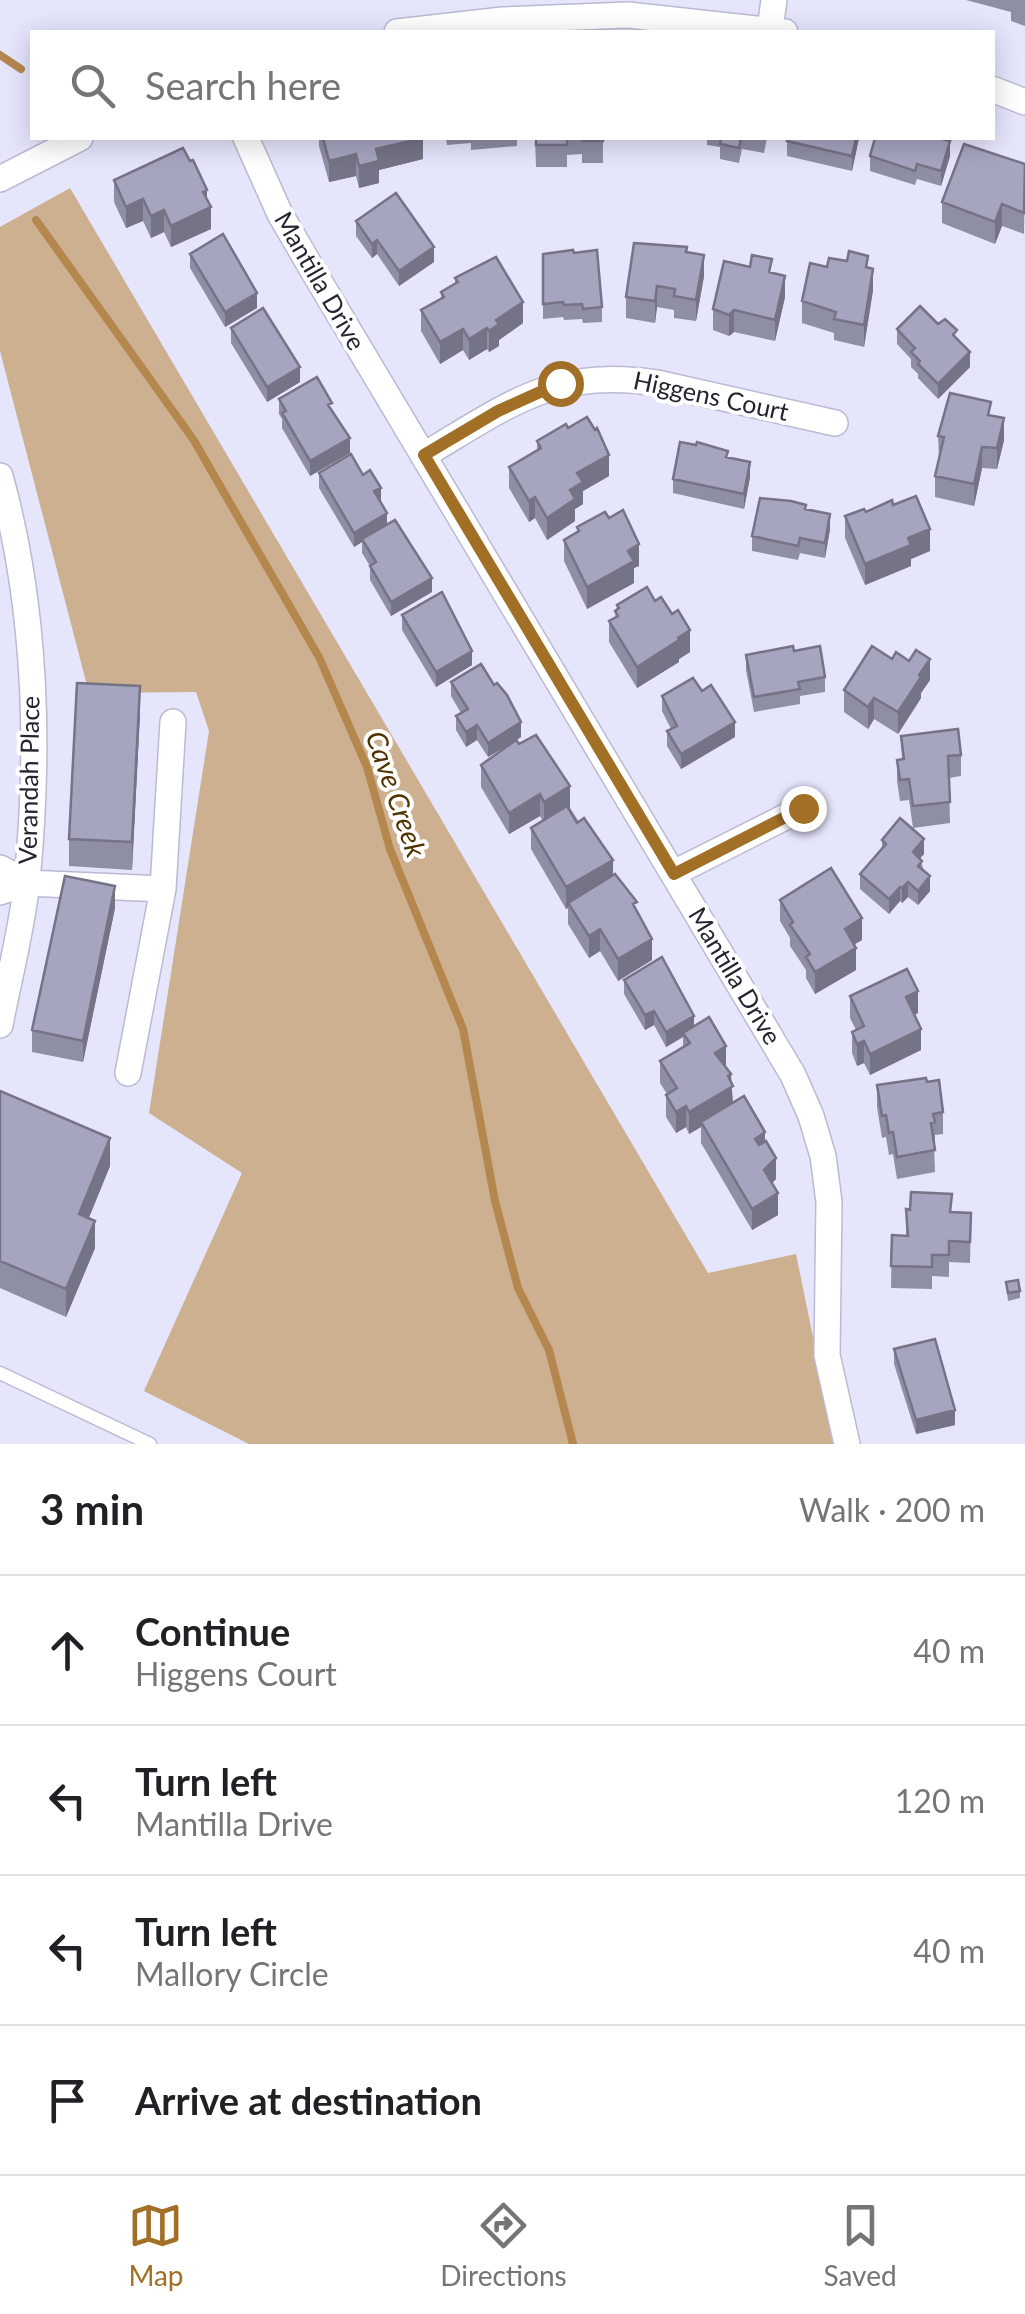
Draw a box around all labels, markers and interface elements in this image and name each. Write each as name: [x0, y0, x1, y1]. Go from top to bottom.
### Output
search box: [30, 30, 995, 140]
icon: search: [65, 58, 120, 113]
text: Search here: [145, 62, 341, 108]
street label: Mantilla Drive: [269, 206, 373, 355]
route start: [538, 361, 584, 407]
street label: Higgens Court: [631, 364, 791, 426]
street label: Verandah Place: [12, 695, 44, 864]
water label: Cave Creek: [360, 726, 435, 862]
route end: [781, 786, 827, 832]
street label: Mantilla Drive: [683, 901, 789, 1050]
text: 3 min: [40, 1484, 144, 1534]
text: Walk · 200 m: [799, 1490, 985, 1529]
text: Continue: [135, 1608, 290, 1654]
icon: ahead: [40, 1623, 95, 1678]
text: 40 m: [913, 1631, 985, 1670]
text: Higgens Court: [135, 1654, 337, 1693]
text: Turn left: [135, 1758, 277, 1804]
icon: left: [40, 1773, 95, 1828]
text: 120 m: [895, 1781, 985, 1820]
text: Mantilla Drive: [135, 1804, 333, 1843]
text: Turn left: [135, 1908, 277, 1954]
icon: left: [40, 1923, 95, 1978]
text: 40 m: [913, 1931, 985, 1970]
text: Mallory Circle: [135, 1954, 329, 1993]
icon: arrive: [40, 2073, 95, 2128]
text: Arrive at destination: [135, 2077, 482, 2123]
tab: Map: [128, 2198, 184, 2292]
tab: Directions: [440, 2198, 567, 2292]
tab: Saved: [823, 2198, 897, 2292]

